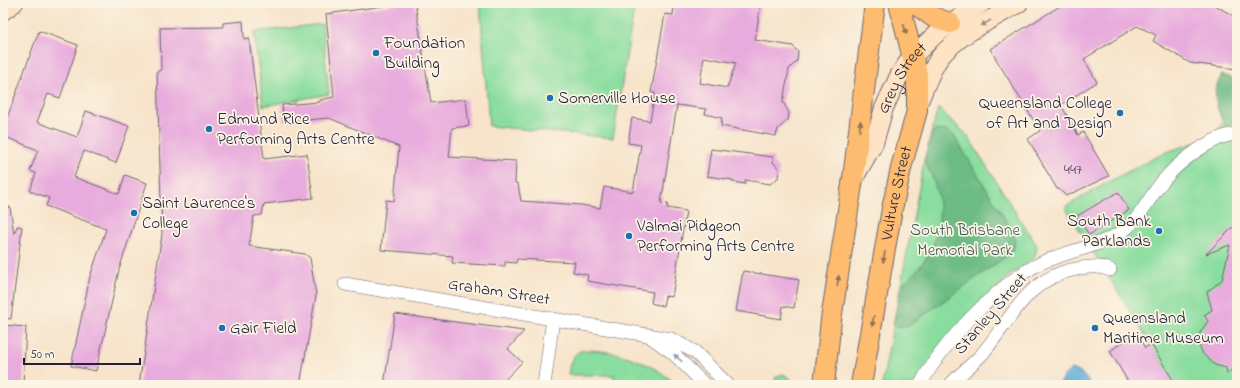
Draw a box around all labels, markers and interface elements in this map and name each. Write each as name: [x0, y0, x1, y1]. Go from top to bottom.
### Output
one-way arrow: [981, 19, 991, 27]
one-way arrow: [902, 23, 908, 35]
place label: Foundation Building: [383, 31, 465, 78]
street label: Grey Street: [871, 36, 933, 118]
marker: Foundation Building: [371, 48, 381, 58]
place label: Somerville House: [558, 86, 676, 111]
place label: Queensland College of Art and Design: [979, 91, 1112, 138]
marker: Somerville House: [545, 93, 555, 103]
place label: Edmund Rice Performing Arts Centre: [217, 107, 375, 154]
marker: Queensland College of Art and Design: [1115, 108, 1125, 118]
one-way arrow: [857, 120, 863, 132]
marker: Edmund Rice Performing Arts Centre: [204, 124, 214, 134]
street label: Vulture Street: [874, 143, 919, 243]
house number: 447: [1064, 159, 1082, 181]
place label: Saint Laurence's College: [142, 191, 256, 238]
marker: Saint Laurence's College: [129, 208, 139, 218]
place label: South Bank Parklands: [1067, 209, 1152, 254]
place label: Valmai Pidgeon Performing Arts Centre: [636, 214, 795, 261]
park label: South Brisbane Memorial Park: [910, 218, 1020, 263]
marker: South Bank Parklands: [1154, 226, 1164, 236]
marker: Valmai Pidgeon Performing Arts Centre: [624, 231, 634, 241]
one-way arrow: [881, 251, 887, 263]
street label: Stanley Street: [948, 267, 1035, 361]
street label: Graham Street: [446, 272, 552, 312]
one-way arrow: [835, 275, 841, 287]
place label: Queensland Maritime Museum: [1103, 306, 1224, 351]
one-way arrow: [870, 315, 876, 327]
place label: Gair Field: [230, 316, 297, 341]
marker: Gair Field: [217, 323, 227, 333]
marker: Queensland Maritime Museum: [1090, 323, 1100, 333]
scale bar: [24, 340, 140, 366]
text: 50 m: [30, 346, 54, 364]
one-way arrow: [673, 353, 683, 362]

